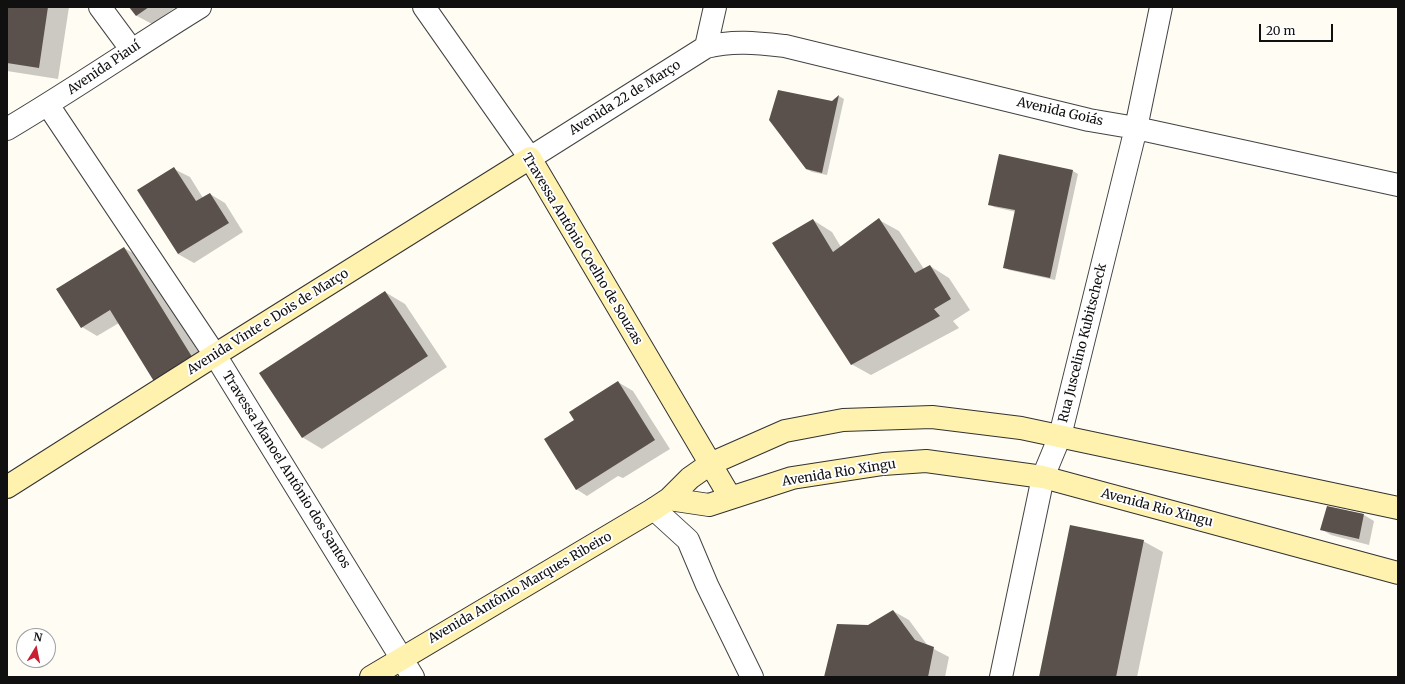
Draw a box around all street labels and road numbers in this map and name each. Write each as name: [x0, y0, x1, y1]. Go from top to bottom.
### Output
street label: Avenida Piauí: [64, 38, 144, 98]
street label: Avenida 22 de Março: [566, 57, 684, 139]
street label: Avenida Goiás: [1015, 95, 1105, 129]
street label: Travessa Antônio Coelho de Souzas: [519, 150, 645, 348]
street label: Rua Juscelino Kubitscheck: [1056, 262, 1110, 424]
street label: Avenida Vinte e Dois de Março: [184, 266, 352, 378]
street label: Travessa Manoel Antônio dos Santos: [219, 369, 353, 571]
street label: Avenida Rio Xingu: [781, 456, 897, 490]
street label: Avenida Rio Xingu: [1099, 486, 1215, 530]
street label: Avenida Antônio Marques Ribeiro: [425, 529, 615, 647]

